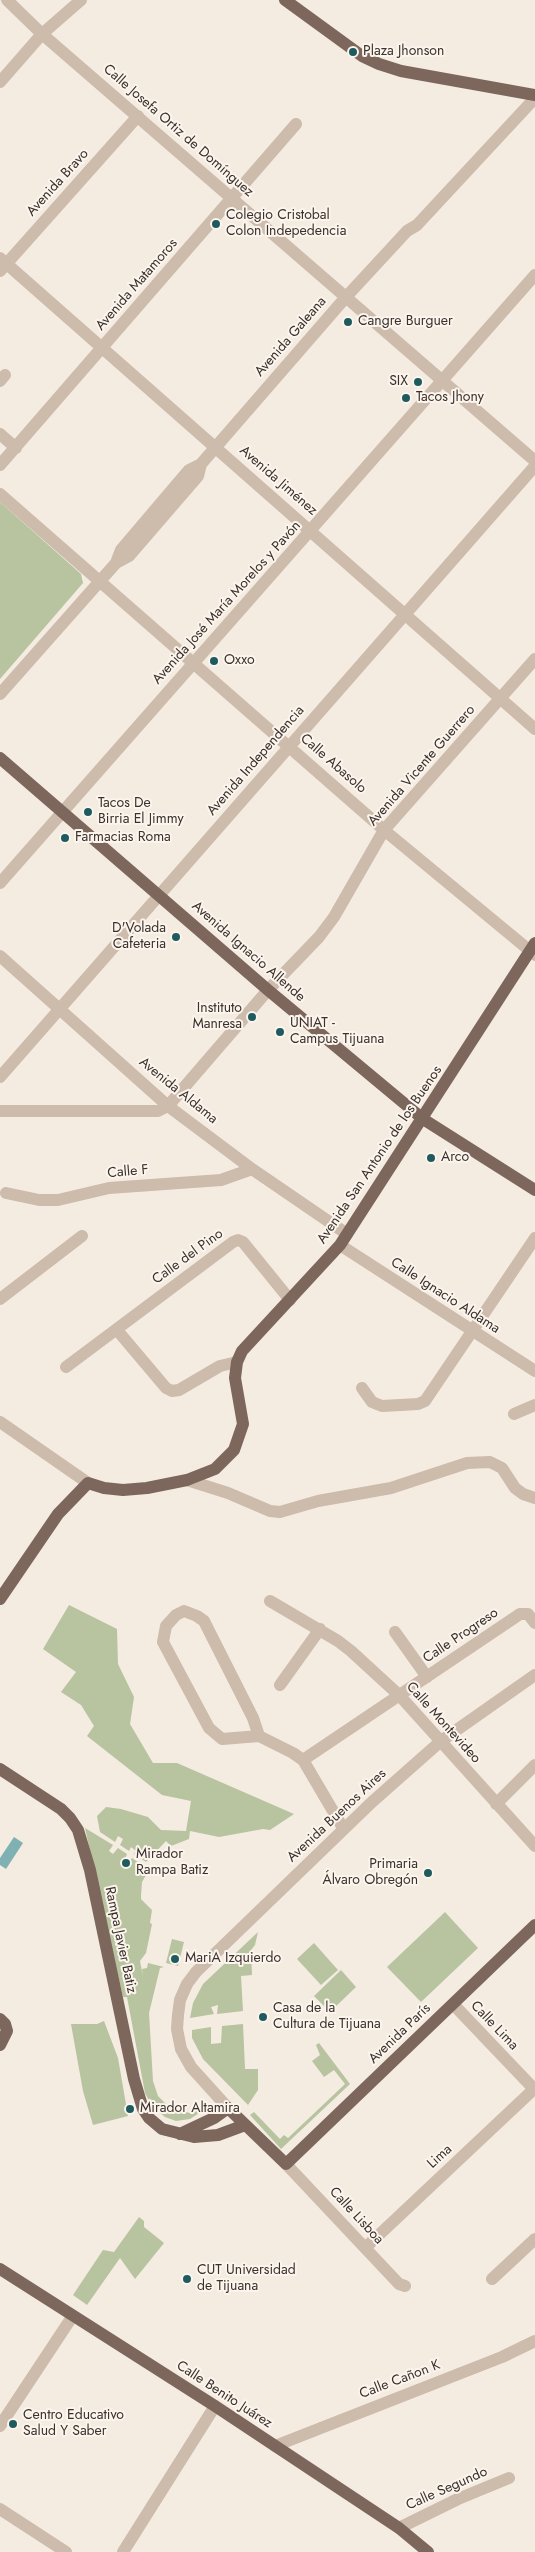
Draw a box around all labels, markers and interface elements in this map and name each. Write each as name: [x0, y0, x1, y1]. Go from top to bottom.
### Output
place label: Plaza Jhonson: [363, 44, 444, 60]
marker: Plaza Jhonson: [347, 46, 359, 58]
street label: Calle Josefa Ortiz de Domínguez: [99, 61, 257, 201]
street label: Avenida Bravo: [23, 146, 93, 220]
place label: Colegio Cristobal Colon Indepedencia: [226, 208, 346, 240]
marker: Colegio Cristobal Colon Indepedencia: [210, 218, 222, 230]
street label: Avenida Matamoros: [93, 236, 181, 334]
street label: Avenida Galeana: [252, 294, 330, 380]
place label: Cangre Burguer: [358, 314, 453, 330]
marker: Cangre Burguer: [342, 316, 354, 328]
place label: SIX: [389, 374, 408, 390]
marker: SIX: [412, 376, 424, 388]
place label: Tacos Jhony: [416, 390, 484, 406]
marker: Tacos Jhony: [400, 392, 412, 404]
street label: Avenida Jiménez: [236, 443, 320, 519]
street label: Avenida José María Morelos y Pavón: [149, 518, 305, 688]
place label: Oxxo: [224, 653, 255, 669]
marker: Oxxo: [208, 655, 220, 667]
street label: Avenida Vicente Guerrero: [365, 702, 479, 830]
street label: Avenida Independencia: [204, 703, 308, 819]
street label: Calle Abasolo: [296, 731, 370, 797]
place label: Tacos De Birria El Jimmy: [98, 796, 184, 829]
marker: Tacos De Birria El Jimmy: [82, 806, 94, 818]
place label: Farmacias Roma: [75, 830, 171, 846]
marker: Farmacias Roma: [59, 832, 71, 844]
street label: Avenida Ignacio Allende: [188, 898, 308, 1006]
place label: D'Volada Cafeteria: [112, 921, 166, 954]
marker: D'Volada Cafeteria: [170, 931, 182, 943]
place label: Instituto Manresa: [192, 1001, 242, 1034]
marker: Instituto Manresa: [246, 1011, 258, 1023]
place label: UNIAT - Campus Tijuana: [290, 1016, 384, 1048]
marker: UNIAT - Campus Tijuana: [274, 1026, 286, 1038]
street label: Avenida Aldama: [135, 1054, 221, 1128]
street label: Avenida San Antonio de los Buenos: [314, 1063, 446, 1247]
place label: Arco: [441, 1150, 469, 1166]
marker: Arco: [425, 1152, 437, 1164]
street label: Calle F: [107, 1162, 149, 1182]
street label: Calle del Pino: [149, 1226, 227, 1288]
street label: Calle Ignacio Aldama: [387, 1254, 503, 1338]
street label: Calle Progreso: [420, 1605, 502, 1667]
street label: Calle Montevideo: [402, 1679, 484, 1767]
street label: Avenida Buenos Aires: [284, 1766, 390, 1866]
place label: Mirador Rampa Batiz: [136, 1847, 208, 1880]
marker: Mirador Rampa Batiz: [120, 1857, 132, 1869]
place label: Primaria Álvaro Obregón: [322, 1857, 418, 1890]
marker: Primaria Álvaro Obregón: [422, 1867, 434, 1879]
street label: Rampa Javier Batiz: [101, 1885, 139, 1995]
place label: MariA Izquierdo: [185, 1951, 281, 1967]
marker: MariA Izquierdo: [169, 1953, 181, 1965]
street label: Calle Lima: [467, 1998, 521, 2054]
street label: Avenida París: [366, 2000, 434, 2068]
place label: Casa de la Cultura de Tijuana: [273, 2001, 381, 2034]
marker: Casa de la Cultura de Tijuana: [257, 2011, 269, 2023]
place label: Mirador Altamira: [140, 2101, 240, 2117]
marker: Mirador Altamira: [124, 2103, 136, 2115]
street label: Lima: [424, 2141, 456, 2173]
street label: Calle Lisboa: [325, 2184, 387, 2248]
place label: CUT Universidad de Tijuana: [197, 2263, 296, 2296]
marker: CUT Universidad de Tijuana: [181, 2273, 193, 2285]
street label: Calle Cañon K: [357, 2357, 443, 2403]
street label: Calle Benito Juárez: [173, 2358, 275, 2432]
place label: Centro Educativo Salud Y Saber: [23, 2408, 124, 2440]
marker: Centro Educativo Salud Y Saber: [7, 2418, 19, 2430]
street label: Calle Segundo: [404, 2464, 490, 2514]

